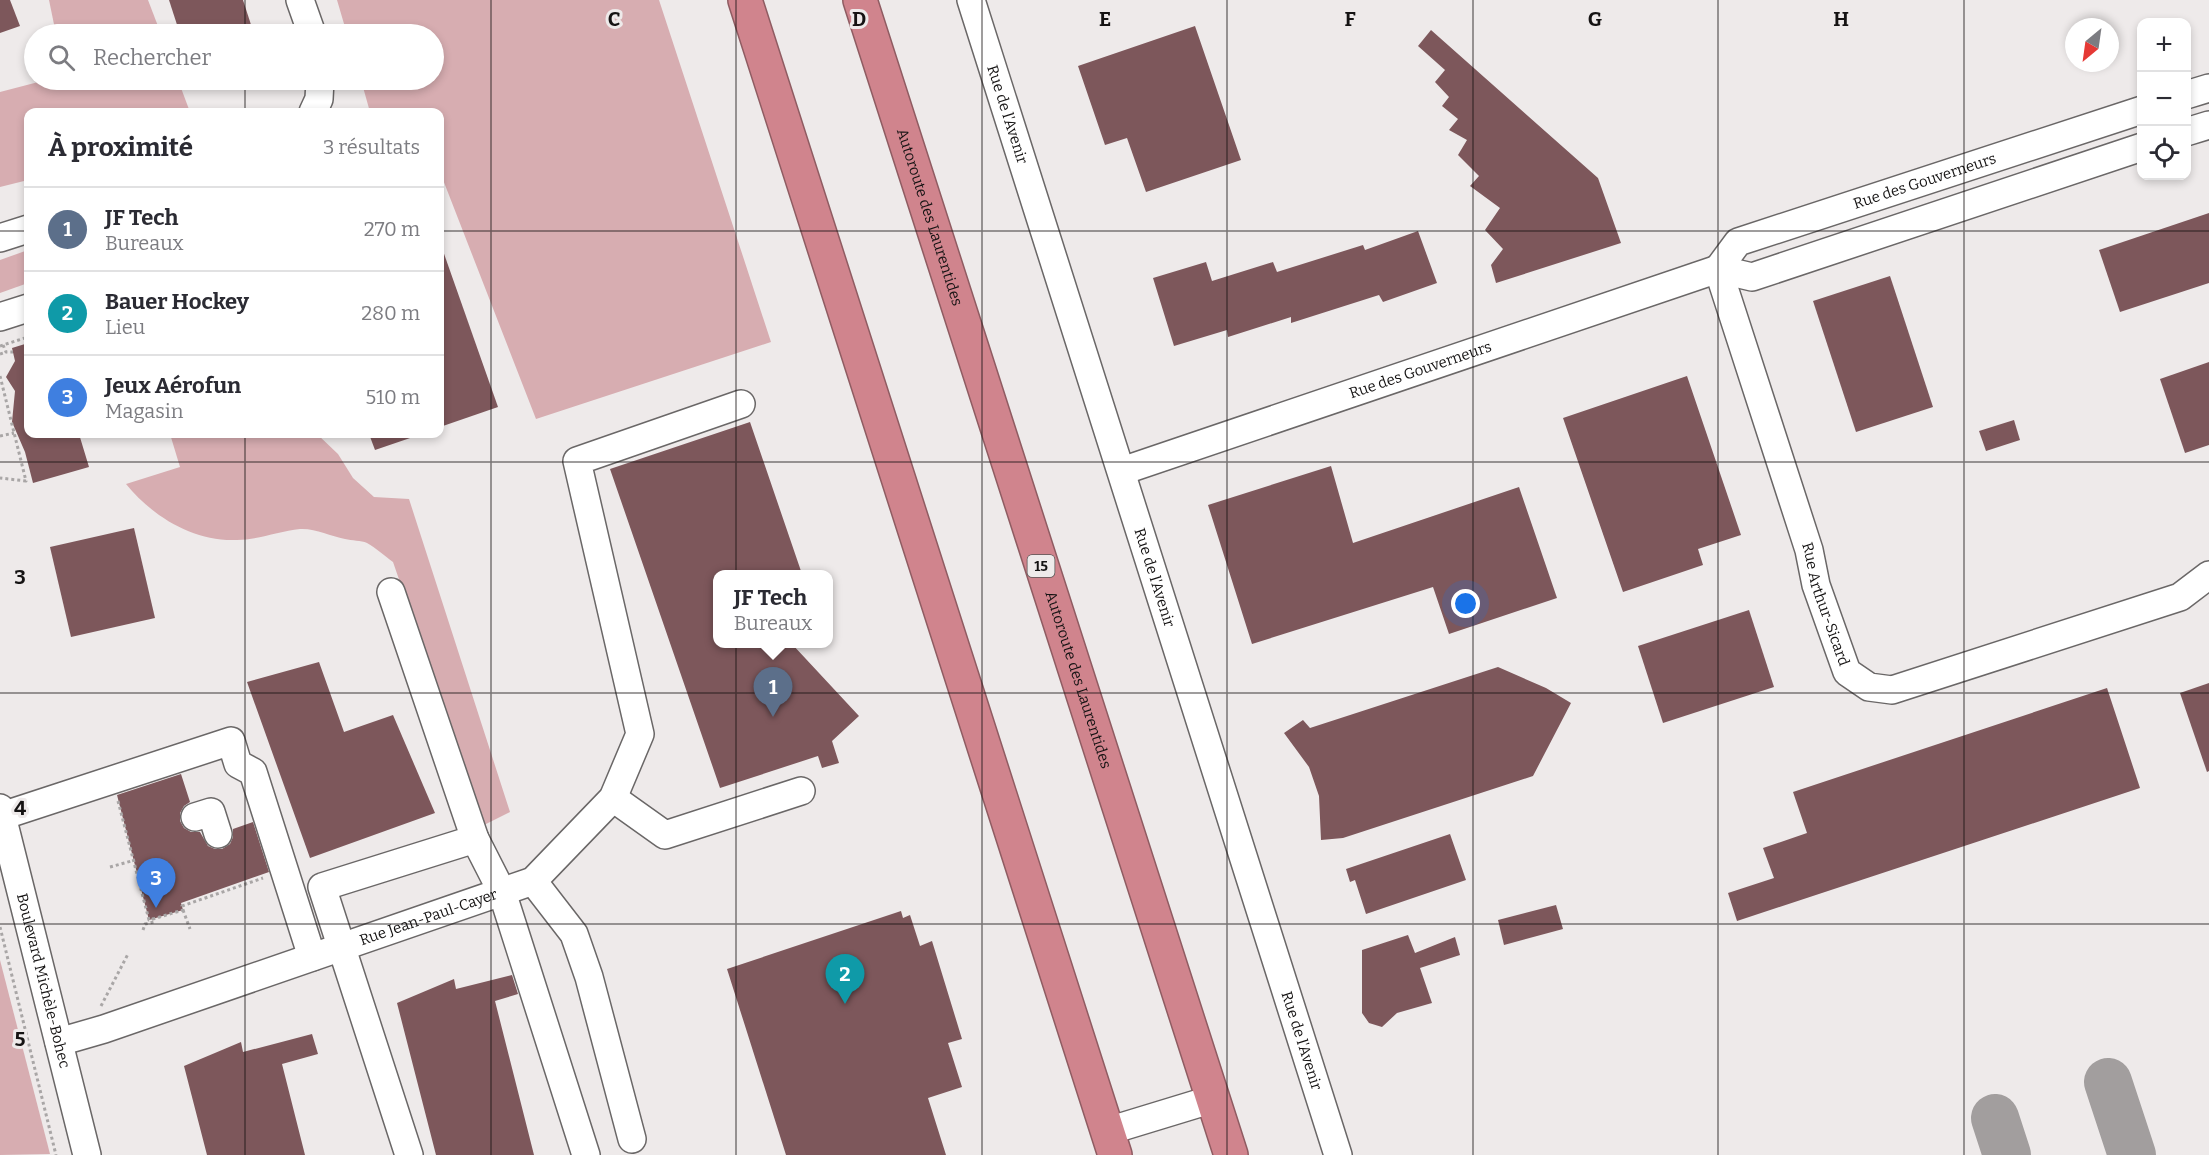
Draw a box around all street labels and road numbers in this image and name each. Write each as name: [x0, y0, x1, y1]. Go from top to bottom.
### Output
street label: Rue de l'Avenir: [983, 63, 1032, 166]
street label: Autoroute des Laurentides: [893, 126, 967, 308]
street label: Rue des Gouverneurs: [1851, 149, 1998, 213]
street label: Rue des Gouverneurs: [1347, 337, 1494, 402]
street label: Rue de l'Avenir: [1130, 526, 1179, 630]
street label: Rue Arthur-Sicard: [1798, 540, 1853, 668]
road number: 15: [1028, 555, 1054, 577]
street label: Autoroute des Laurentides: [1041, 589, 1115, 771]
street label: Rue Jean-Paul-Cayer: [357, 885, 500, 949]
street label: Boulevard Michèle-Bohec: [13, 891, 74, 1070]
street label: Rue de l'Avenir: [1278, 989, 1326, 1093]

